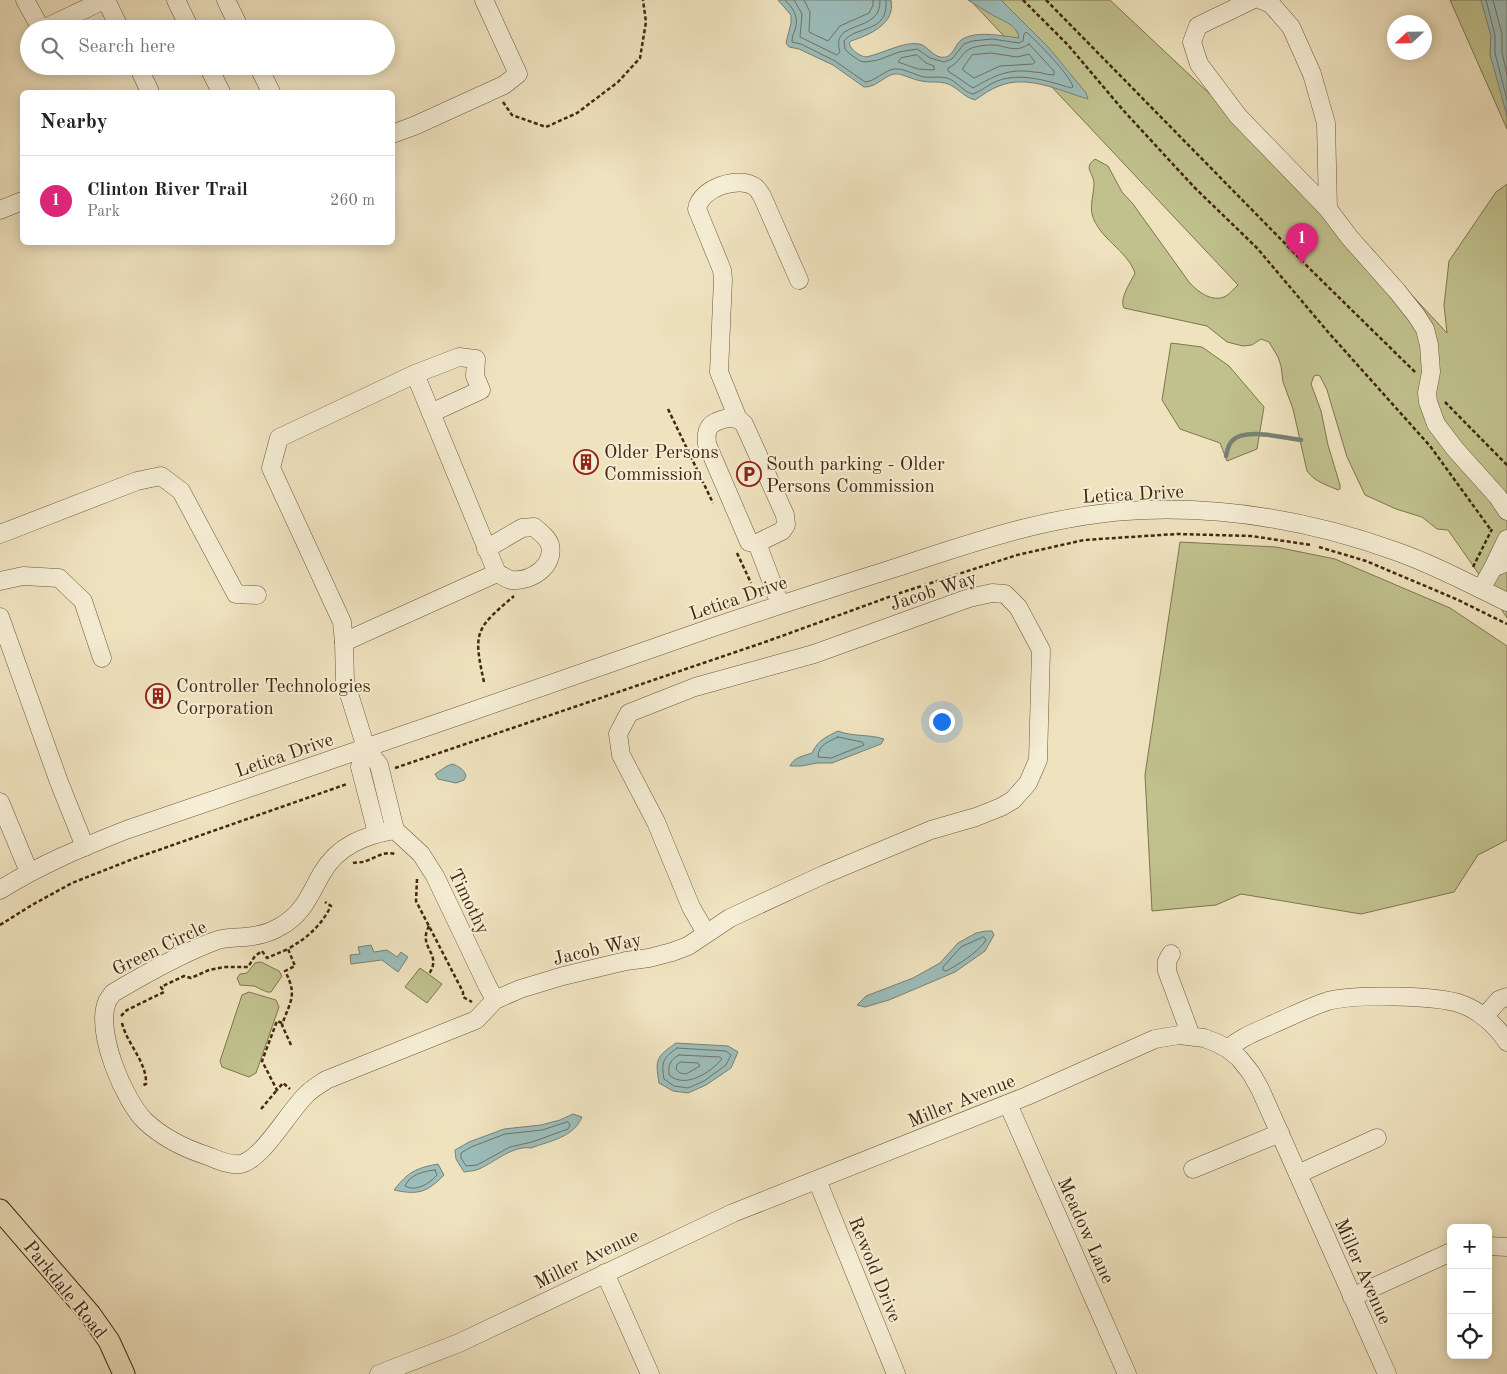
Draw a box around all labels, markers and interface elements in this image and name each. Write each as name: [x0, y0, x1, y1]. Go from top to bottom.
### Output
north arrow: [1387, 15, 1432, 60]
search box: [20, 20, 395, 75]
icon: search: [38, 34, 66, 62]
text: Search here: [78, 38, 175, 57]
text: Nearby: [40, 112, 108, 133]
text: Clinton River Trail: [87, 181, 248, 200]
text: 1: [51, 193, 61, 209]
text: 260 m: [330, 193, 375, 209]
text: Park: [87, 204, 120, 220]
pin: 1: [1286, 223, 1318, 264]
place label: Older Persons Commission: [604, 444, 719, 485]
building icon: Older Persons Commission: [573, 449, 599, 475]
place label: South parking - Older Persons Commission: [766, 456, 945, 497]
parking icon: South parking - Older Persons Commission: [736, 461, 762, 487]
street label: Letica Drive: [1082, 483, 1185, 508]
street label: Jacob Way: [888, 569, 980, 615]
street label: Letica Drive: [688, 574, 790, 625]
place label: Controller Technologies Corporation: [176, 678, 371, 719]
building icon: Controller Technologies Corporation: [145, 683, 171, 709]
your location: [929, 709, 955, 735]
street label: Letica Drive: [234, 731, 336, 782]
street label: Timothy: [444, 866, 492, 938]
street label: Green Circle: [110, 918, 210, 980]
street label: Jacob Way: [551, 931, 644, 970]
street label: Miller Avenue: [906, 1072, 1018, 1132]
street label: Meadow Lane: [1053, 1175, 1117, 1287]
street label: Rewold Drive: [844, 1215, 903, 1325]
street label: Miller Avenue: [1330, 1216, 1393, 1328]
map controls: [1447, 1224, 1492, 1359]
button: +: [1447, 1224, 1492, 1269]
street label: Miller Avenue: [532, 1227, 642, 1294]
street label: Parkdale Road: [19, 1238, 109, 1343]
button: −: [1447, 1269, 1492, 1314]
button: locate: [1447, 1314, 1492, 1359]

